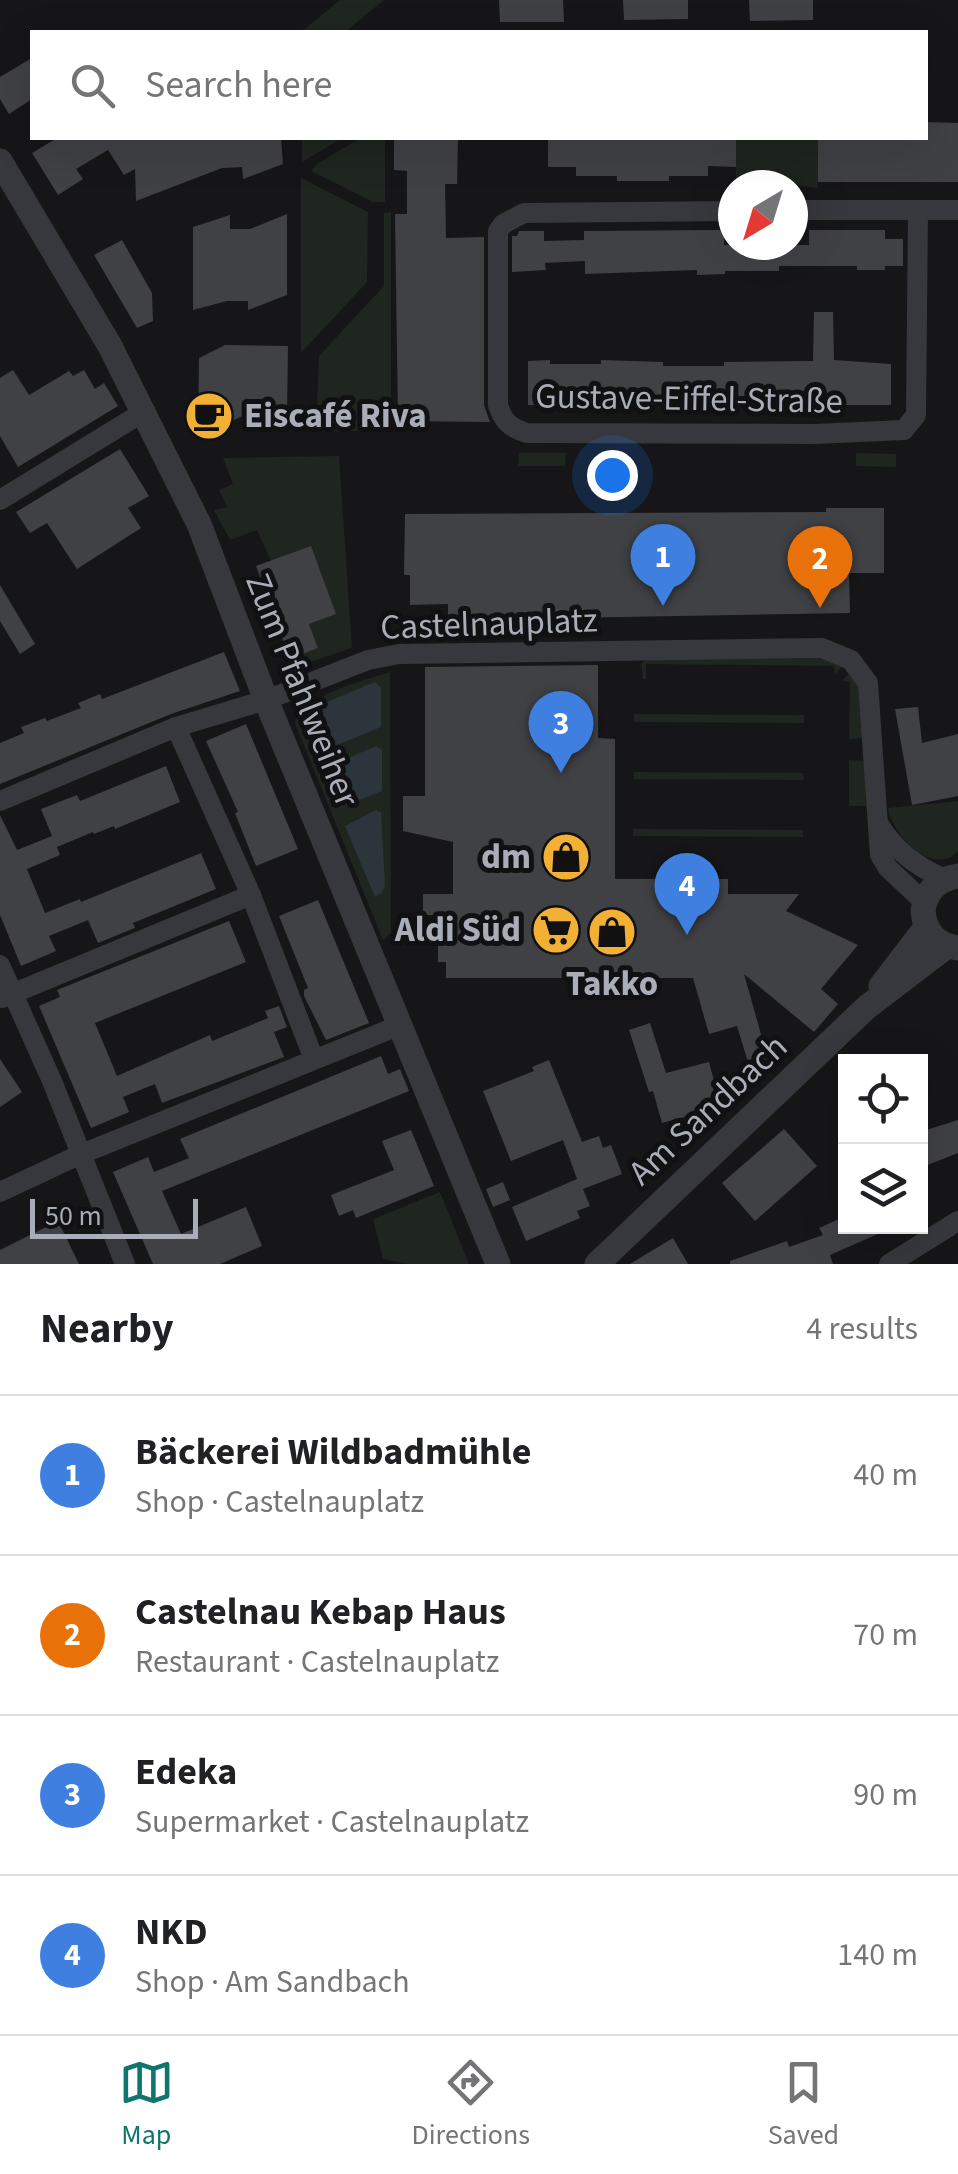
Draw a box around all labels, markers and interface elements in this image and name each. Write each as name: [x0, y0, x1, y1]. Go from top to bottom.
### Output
search box: [30, 30, 928, 140]
icon: search: [65, 58, 120, 113]
text: Search here: [145, 58, 332, 112]
north arrow: [718, 170, 808, 260]
street label: Gustave-Eiffel-Straße: [535, 371, 843, 427]
cafe icon: Eiscafé Riva: [183, 390, 235, 442]
place label: Eiscafé Riva: [244, 391, 427, 441]
your location: [587, 450, 638, 501]
pin: 1: [630, 524, 696, 606]
pin: 2: [788, 526, 852, 608]
street label: Zum Pfahlweiher: [232, 566, 372, 815]
street label: Castelnauplatz: [380, 595, 598, 653]
pin: 3: [528, 690, 594, 773]
shop icon: dm: [540, 831, 592, 883]
place label: dm: [481, 832, 531, 882]
pin: 4: [654, 852, 720, 935]
supermarket icon: Aldi Süd: [530, 904, 582, 956]
place label: Aldi Süd: [394, 905, 521, 955]
shop icon: Takko: [586, 906, 638, 958]
place label: Takko: [566, 959, 658, 1009]
street label: Am Sandbach: [617, 1023, 799, 1197]
map controls: [838, 1054, 928, 1234]
button: locate: [838, 1054, 928, 1144]
button: layers: [838, 1144, 928, 1234]
scale bar: [30, 1194, 198, 1238]
text: 50 m: [45, 1196, 102, 1236]
text: Nearby: [40, 1299, 174, 1359]
text: 4 results: [806, 1306, 918, 1352]
text: Bäckerei Wildbadmühle: [135, 1425, 531, 1479]
text: 1: [64, 1452, 81, 1498]
text: 40 m: [853, 1452, 918, 1498]
text: Shop · Castelnauplatz: [135, 1479, 424, 1525]
text: Castelnau Kebap Haus: [135, 1585, 506, 1639]
text: 2: [64, 1612, 81, 1658]
text: 70 m: [853, 1612, 918, 1658]
text: Restaurant · Castelnauplatz: [135, 1639, 499, 1685]
text: Edeka: [135, 1745, 237, 1799]
text: 3: [64, 1772, 81, 1818]
text: 90 m: [853, 1772, 918, 1818]
text: Supermarket · Castelnauplatz: [135, 1799, 529, 1845]
text: NKD: [135, 1905, 208, 1959]
text: 4: [64, 1932, 81, 1978]
text: 140 m: [837, 1932, 918, 1978]
text: Shop · Am Sandbach: [135, 1959, 410, 2005]
tab: Map: [119, 2055, 174, 2155]
tab: Directions: [412, 2055, 530, 2155]
tab: Saved: [768, 2055, 839, 2155]

